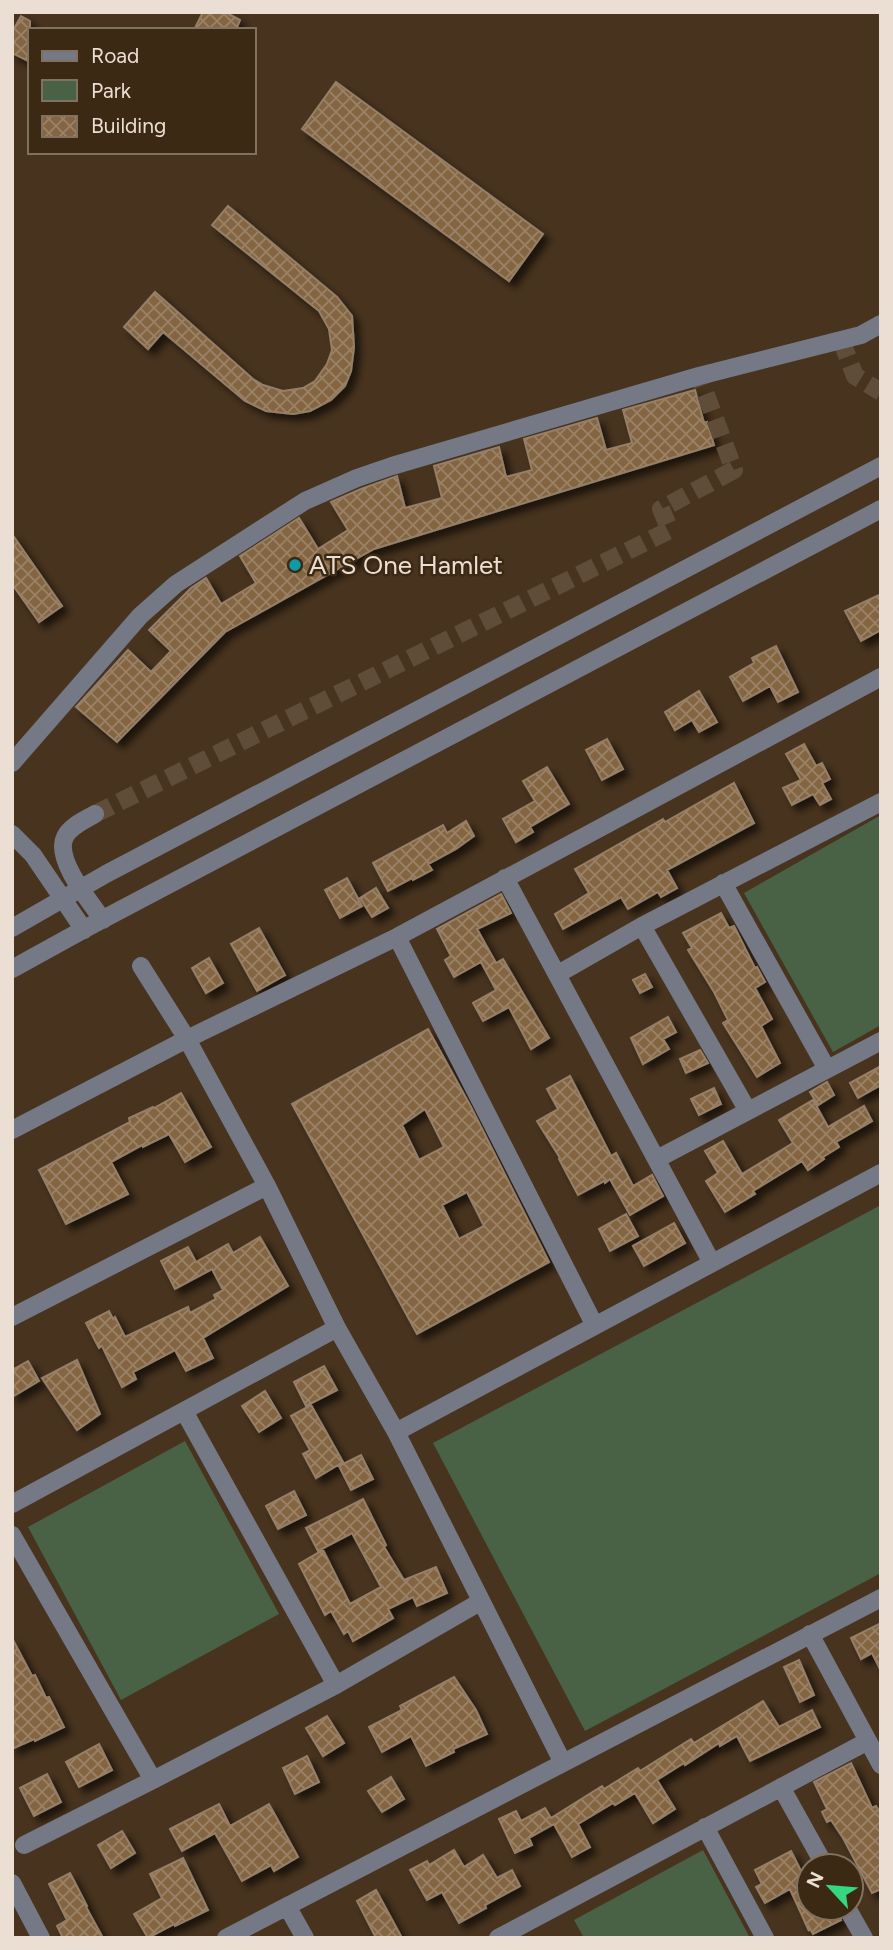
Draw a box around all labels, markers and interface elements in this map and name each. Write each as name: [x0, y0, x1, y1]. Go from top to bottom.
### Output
legend: [28, 28, 256, 154]
text: Road: [91, 43, 139, 68]
text: Park: [91, 78, 132, 103]
text: Building: [91, 113, 166, 138]
place label: ATS One Hamlet: [309, 549, 503, 581]
marker: ATS One Hamlet: [287, 557, 303, 573]
north arrow: [795, 1852, 865, 1922]
text: N: [802, 1868, 829, 1891]

